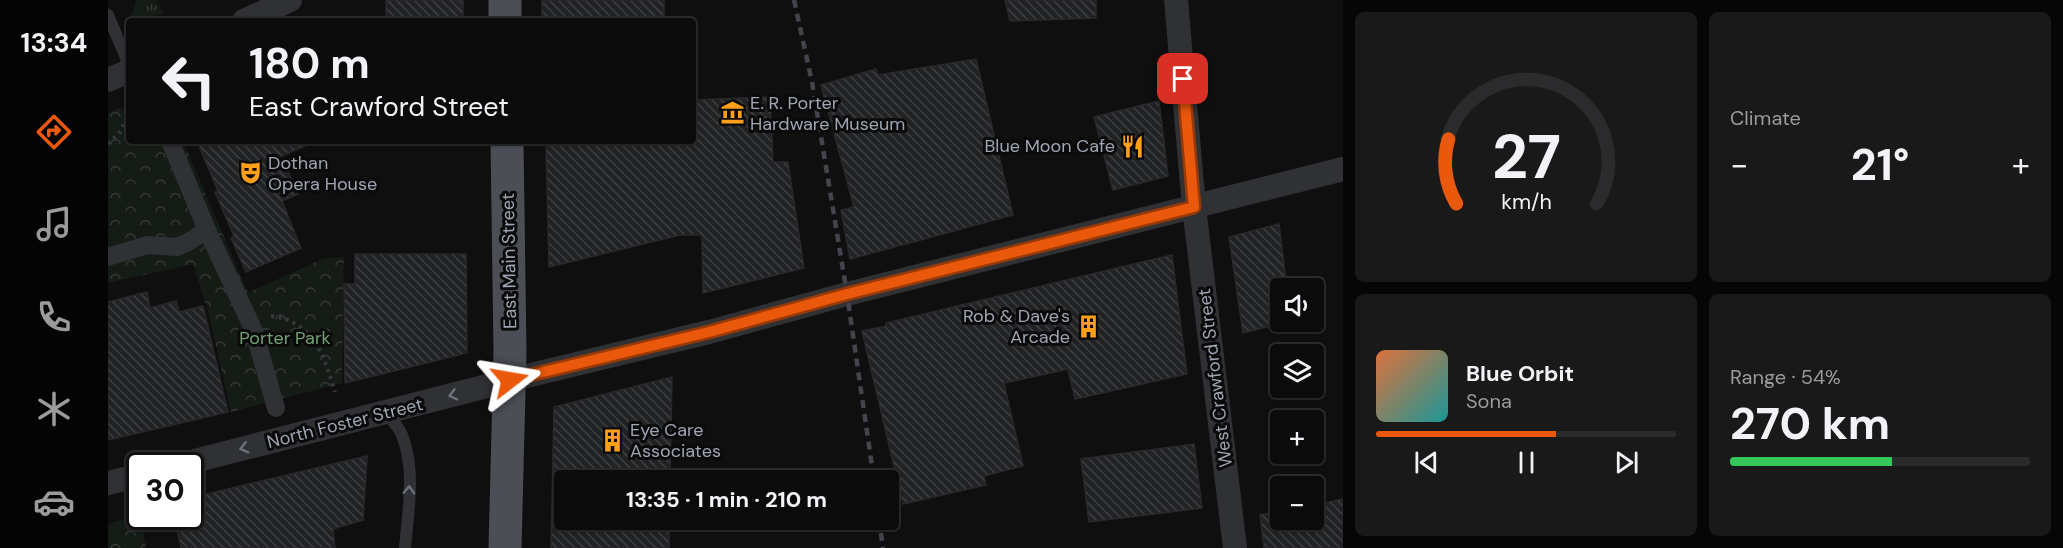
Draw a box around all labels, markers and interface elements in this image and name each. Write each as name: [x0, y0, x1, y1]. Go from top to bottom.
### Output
text: 13:34: [21, 25, 87, 60]
text: 180 m: [249, 36, 370, 91]
icon: left: [150, 42, 228, 120]
pin: [1157, 53, 1208, 104]
icon: arrive: [1166, 62, 1199, 95]
text: East Crawford Street: [249, 89, 509, 124]
place label: E. R. Porter Hardware Museum: [750, 91, 905, 136]
museum icon: E. R. Porter Hardware Museum: [719, 100, 745, 126]
text: Climate: [1730, 105, 1801, 131]
icon: directions: [33, 111, 75, 153]
text: 27: [1491, 116, 1561, 197]
restaurant icon: Blue Moon Cafe: [1120, 133, 1146, 159]
place label: Blue Moon Cafe: [985, 134, 1115, 158]
text: 21°: [1851, 135, 1909, 194]
text: −: [1730, 143, 1748, 186]
text: +: [2012, 143, 2030, 186]
place label: Dothan Opera House: [268, 151, 377, 196]
theatre icon: Dothan Opera House: [237, 160, 263, 186]
text: km/h: [1501, 188, 1551, 216]
street label: East Main Street: [496, 193, 522, 329]
icon: music: [33, 203, 75, 245]
map controls: [1270, 278, 1324, 530]
button: sound: [1270, 278, 1324, 332]
street label: West Crawford Street: [1192, 287, 1238, 469]
icon: phone: [33, 296, 75, 338]
place label: Rob & Dave's Arcade: [963, 304, 1070, 349]
building icon: Rob & Dave's Arcade: [1075, 313, 1101, 339]
park label: Porter Park: [239, 326, 331, 350]
button: layers: [1270, 344, 1324, 398]
position arrow: [478, 348, 542, 412]
text: Blue Orbit: [1466, 359, 1574, 388]
text: Range · 54%: [1730, 364, 1841, 390]
one-way arrow: [448, 387, 458, 400]
icon: climate: [33, 388, 75, 430]
text: Sona: [1466, 388, 1512, 414]
street label: North Foster Street: [264, 392, 426, 454]
text: 270 km: [1730, 394, 1890, 453]
button: +: [1270, 410, 1324, 464]
place label: Eye Care Associates: [630, 418, 721, 463]
building icon: Eye Care Associates: [599, 427, 625, 453]
one-way arrow: [239, 441, 249, 454]
icon: previous: [1410, 446, 1443, 479]
icon: pause: [1510, 446, 1543, 479]
icon: next: [1610, 446, 1643, 479]
speed limit sign: 30: [126, 452, 204, 530]
button: −: [1270, 476, 1324, 530]
icon: car: [33, 481, 75, 523]
one-way arrow: [403, 485, 416, 494]
text: 13:35 · 1 min · 210 m: [626, 485, 827, 514]

